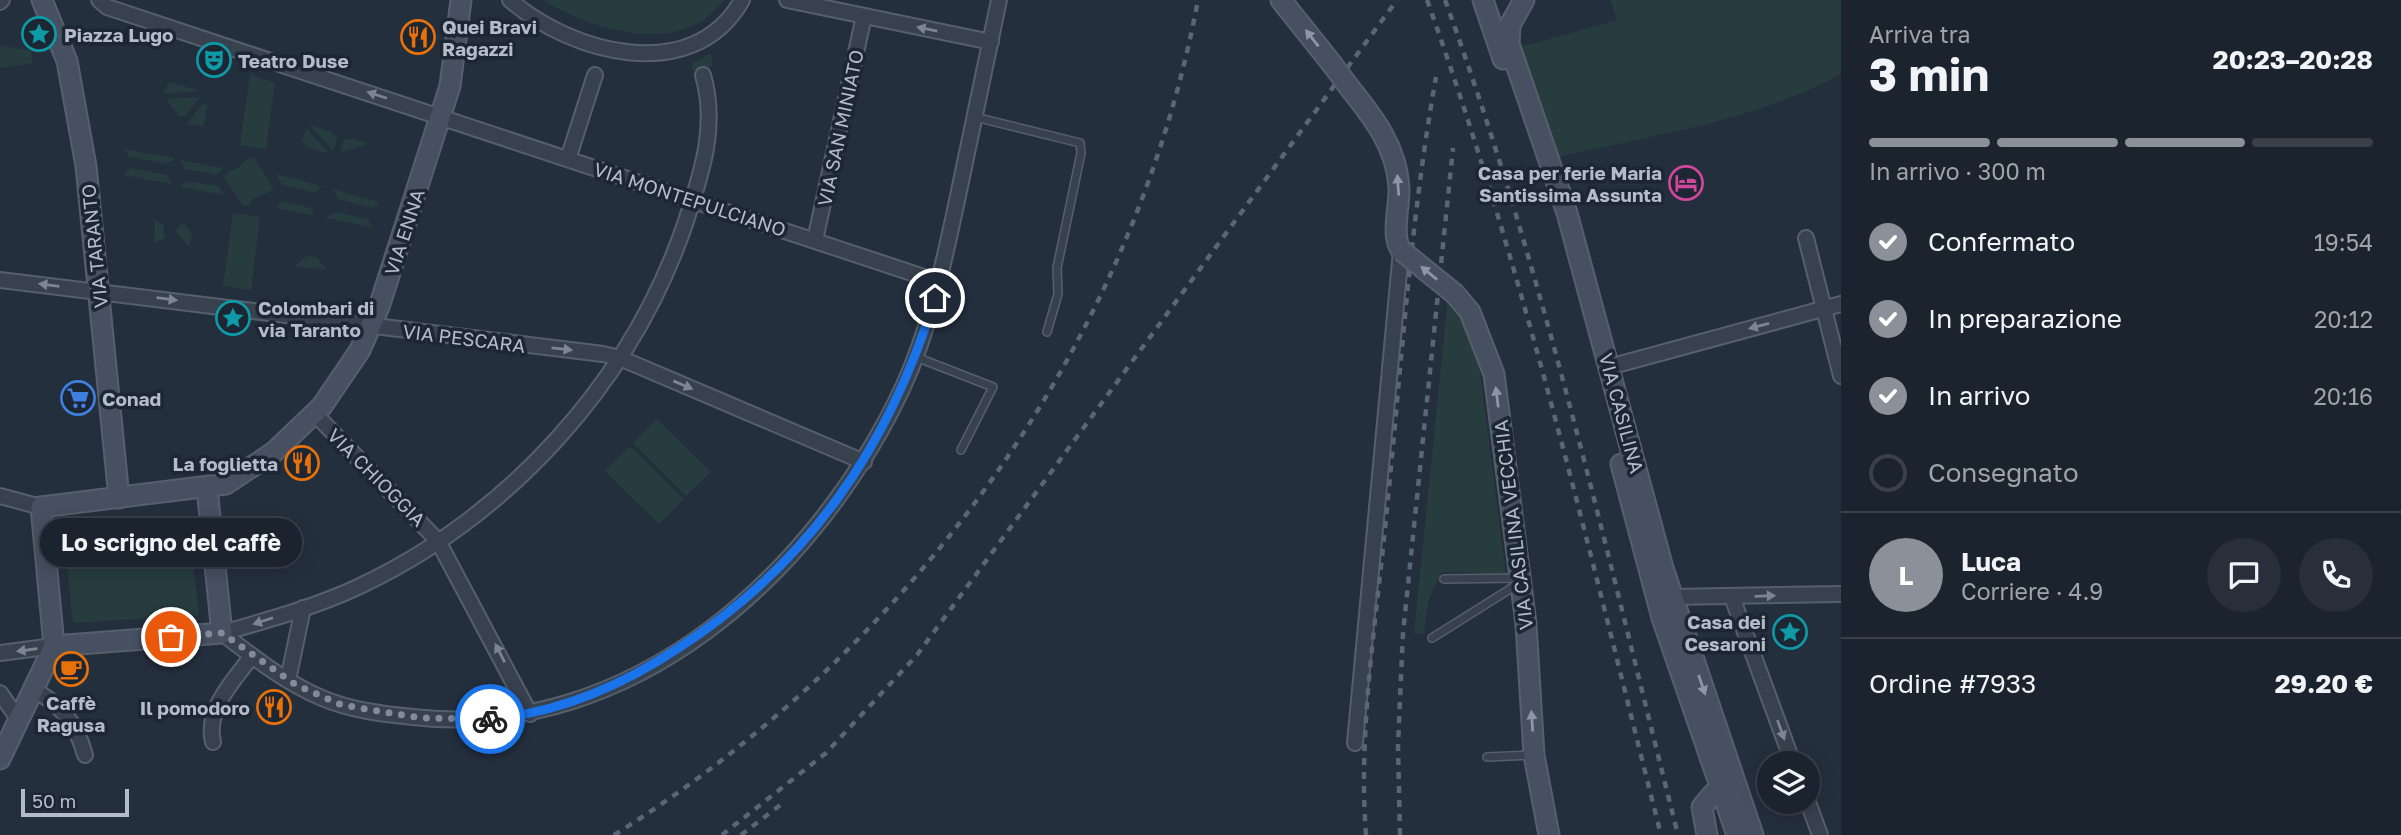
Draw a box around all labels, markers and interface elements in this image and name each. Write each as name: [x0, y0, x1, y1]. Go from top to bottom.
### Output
place icon: Piazza Lugo: [20, 15, 58, 53]
place label: Quei Bravi Ragazzi: [442, 15, 537, 60]
restaurant icon: Quei Bravi Ragazzi: [399, 18, 437, 56]
text: Arriva tra: [1869, 20, 1970, 48]
place label: Piazza Lugo: [64, 23, 173, 46]
one-way arrow: [916, 24, 938, 35]
one-way arrow: [1305, 30, 1320, 48]
theatre icon: Teatro Duse: [195, 41, 233, 79]
text: 20:23–20:28: [2213, 44, 2373, 75]
text: 3 min: [1869, 46, 1989, 101]
street label: VIA SAN MINIATO: [812, 48, 868, 208]
place label: Teatro Duse: [238, 49, 349, 72]
one-way arrow: [366, 89, 387, 100]
street label: VIA MONTEPULCIANO: [591, 157, 789, 241]
text: In arrivo · 300 m: [1869, 157, 2046, 185]
place label: Casa per ferie Maria Santissima Assunta: [1478, 161, 1662, 206]
hotel icon: Casa per ferie Maria Santissima Assunta: [1667, 164, 1705, 202]
one-way arrow: [1392, 174, 1403, 196]
street label: VIA TARANTO: [76, 183, 112, 309]
street label: VIA ENNA: [379, 186, 429, 278]
icon: check: [1869, 223, 1907, 261]
text: Confermato: [1928, 226, 2075, 257]
text: 19:54: [2314, 228, 2373, 256]
one-way arrow: [1420, 265, 1438, 280]
pin: [905, 268, 965, 328]
icon: home: [916, 279, 954, 317]
one-way arrow: [38, 280, 60, 291]
one-way arrow: [156, 293, 178, 304]
place label: Colombari di via Taranto: [258, 296, 374, 341]
place icon: Colombari di via Taranto: [214, 299, 252, 337]
icon: check: [1869, 300, 1907, 338]
text: In preparazione: [1928, 303, 2122, 334]
text: 20:12: [2314, 305, 2373, 333]
street label: VIA PESCARA: [401, 319, 527, 357]
one-way arrow: [1748, 321, 1770, 332]
one-way arrow: [552, 343, 574, 354]
street label: VIA CASILINA: [1595, 350, 1649, 476]
icon: check: [1869, 377, 1907, 415]
supermarket icon: Conad: [59, 379, 97, 417]
one-way arrow: [673, 379, 693, 391]
text: In arrivo: [1928, 380, 2030, 411]
text: 20:16: [2313, 382, 2373, 410]
one-way arrow: [1492, 386, 1503, 408]
place label: Conad: [102, 387, 161, 410]
street label: VIA CASILINA VECCHIA: [1489, 418, 1537, 631]
street label: VIA CHIOGGIA: [323, 423, 431, 531]
restaurant icon: La foglietta: [283, 444, 321, 482]
place label: La foglietta: [173, 452, 278, 475]
text: Consegnato: [1928, 457, 2079, 488]
callout: Lo scrigno del caffè: [40, 518, 302, 567]
text: Lo scrigno del caffè: [61, 528, 281, 556]
button: chat: [2207, 538, 2281, 612]
button: phone: [2299, 538, 2373, 612]
text: Luca: [1961, 546, 2021, 577]
text: L: [1899, 560, 1913, 591]
text: Corriere · 4.9: [1961, 577, 2103, 605]
one-way arrow: [1754, 591, 1776, 602]
pin: [141, 607, 201, 667]
place label: Casa dei Cesaroni: [1684, 610, 1766, 655]
place icon: Casa dei Cesaroni: [1771, 613, 1809, 651]
one-way arrow: [252, 616, 273, 627]
icon: bag: [152, 618, 190, 656]
one-way arrow: [494, 643, 505, 663]
one-way arrow: [16, 644, 38, 655]
cafe icon: Caffè Ragusa: [52, 650, 90, 688]
text: Ordine #7933: [1869, 668, 2036, 699]
text: 29.20 €: [2275, 668, 2373, 699]
one-way arrow: [1697, 674, 1708, 695]
courier: [455, 684, 525, 754]
restaurant icon: Il pomodoro: [255, 688, 293, 726]
place label: Caffè Ragusa: [37, 691, 105, 736]
place label: Il pomodoro: [140, 696, 250, 719]
icon: bike: [471, 700, 509, 738]
one-way arrow: [1526, 710, 1537, 732]
one-way arrow: [1776, 720, 1787, 741]
map controls: [1757, 751, 1820, 814]
button: layers: [1757, 751, 1820, 814]
scale bar: [21, 786, 130, 818]
text: 50 m: [32, 789, 76, 812]

